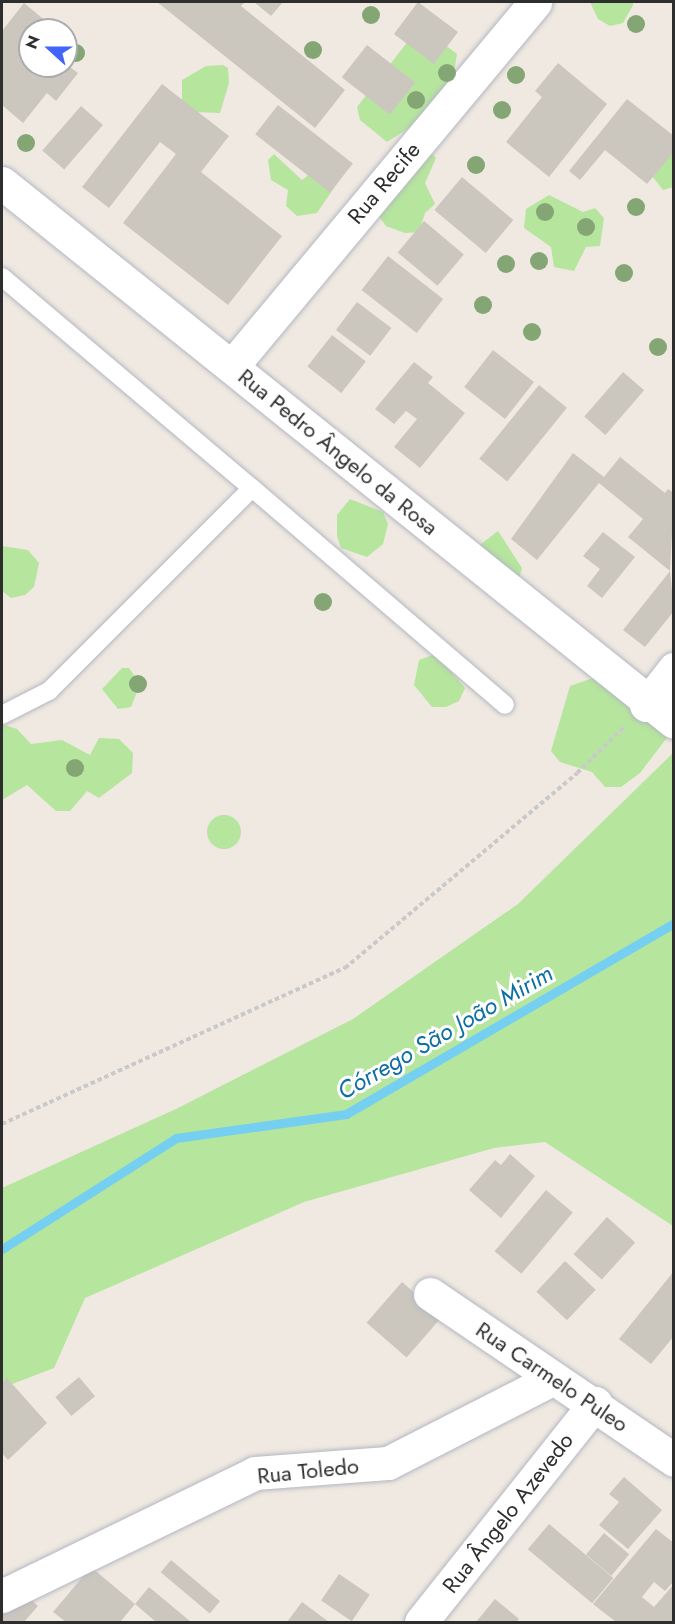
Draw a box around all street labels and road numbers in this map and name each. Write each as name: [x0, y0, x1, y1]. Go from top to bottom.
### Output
street label: Rua Recife: [342, 137, 426, 229]
street label: Rua Pedro Ângelo da Rosa: [233, 363, 443, 541]
street label: Rua Carmelo Puleo: [471, 1316, 633, 1438]
street label: Rua Ângelo Azevedo: [437, 1428, 579, 1598]
street label: Rua Toledo: [256, 1453, 360, 1489]

